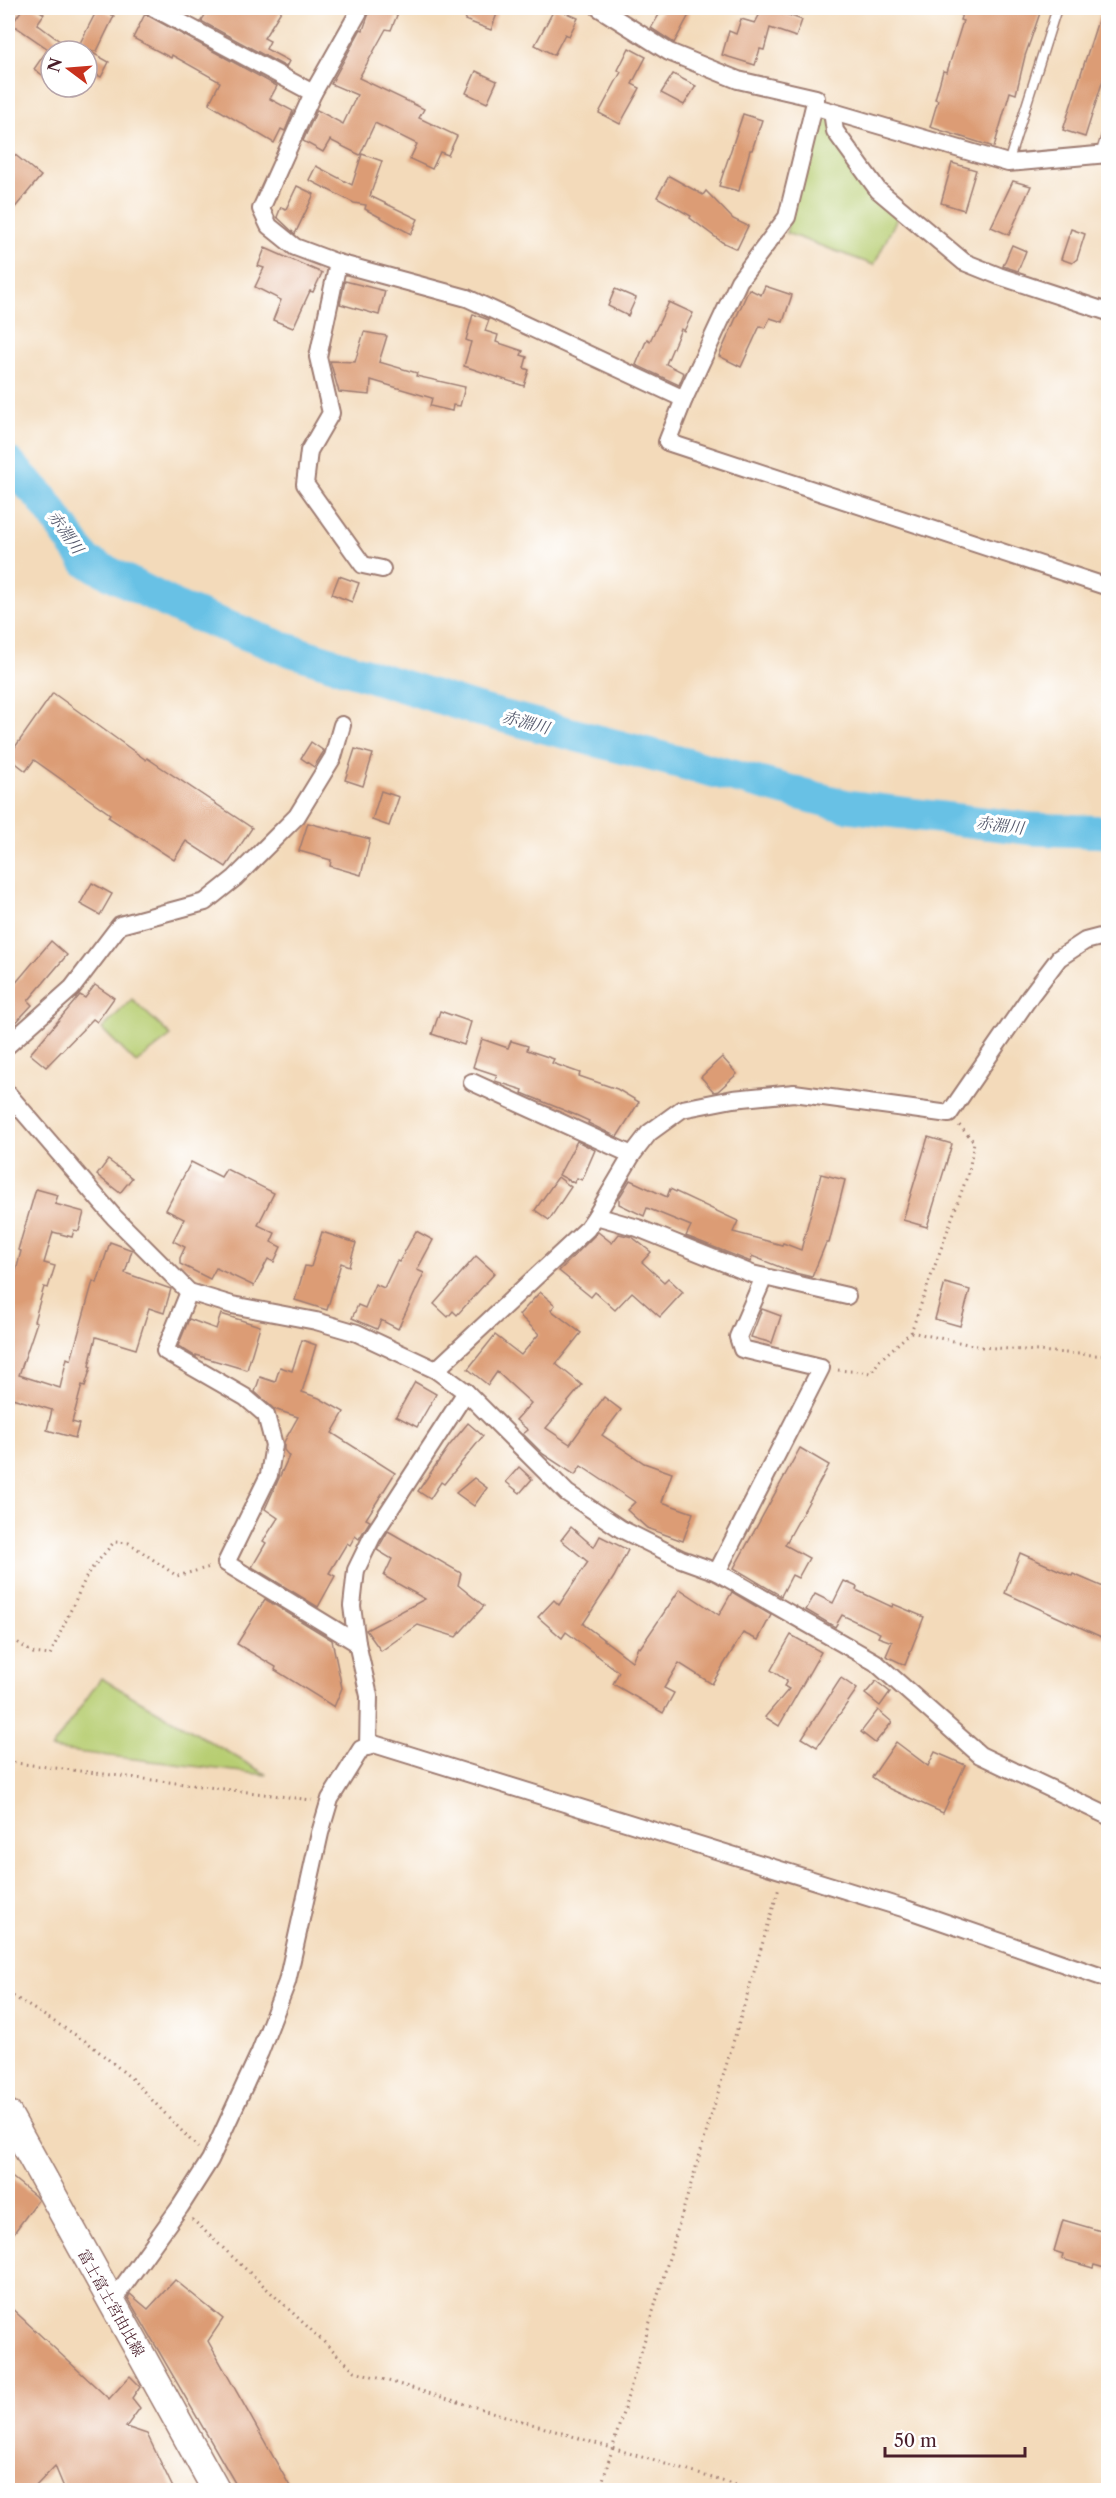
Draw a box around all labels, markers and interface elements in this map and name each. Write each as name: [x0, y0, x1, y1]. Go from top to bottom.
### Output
north arrow: [39, 39, 99, 99]
text: N: [43, 55, 66, 74]
water label: 赤淵川: [44, 507, 89, 559]
water label: 赤淵川: [500, 706, 554, 738]
water label: 赤淵川: [975, 812, 1027, 838]
street label: 富士富士宮由比線: [74, 2246, 149, 2360]
scale bar: [885, 2420, 1024, 2458]
text: 50 m: [894, 2430, 937, 2452]

